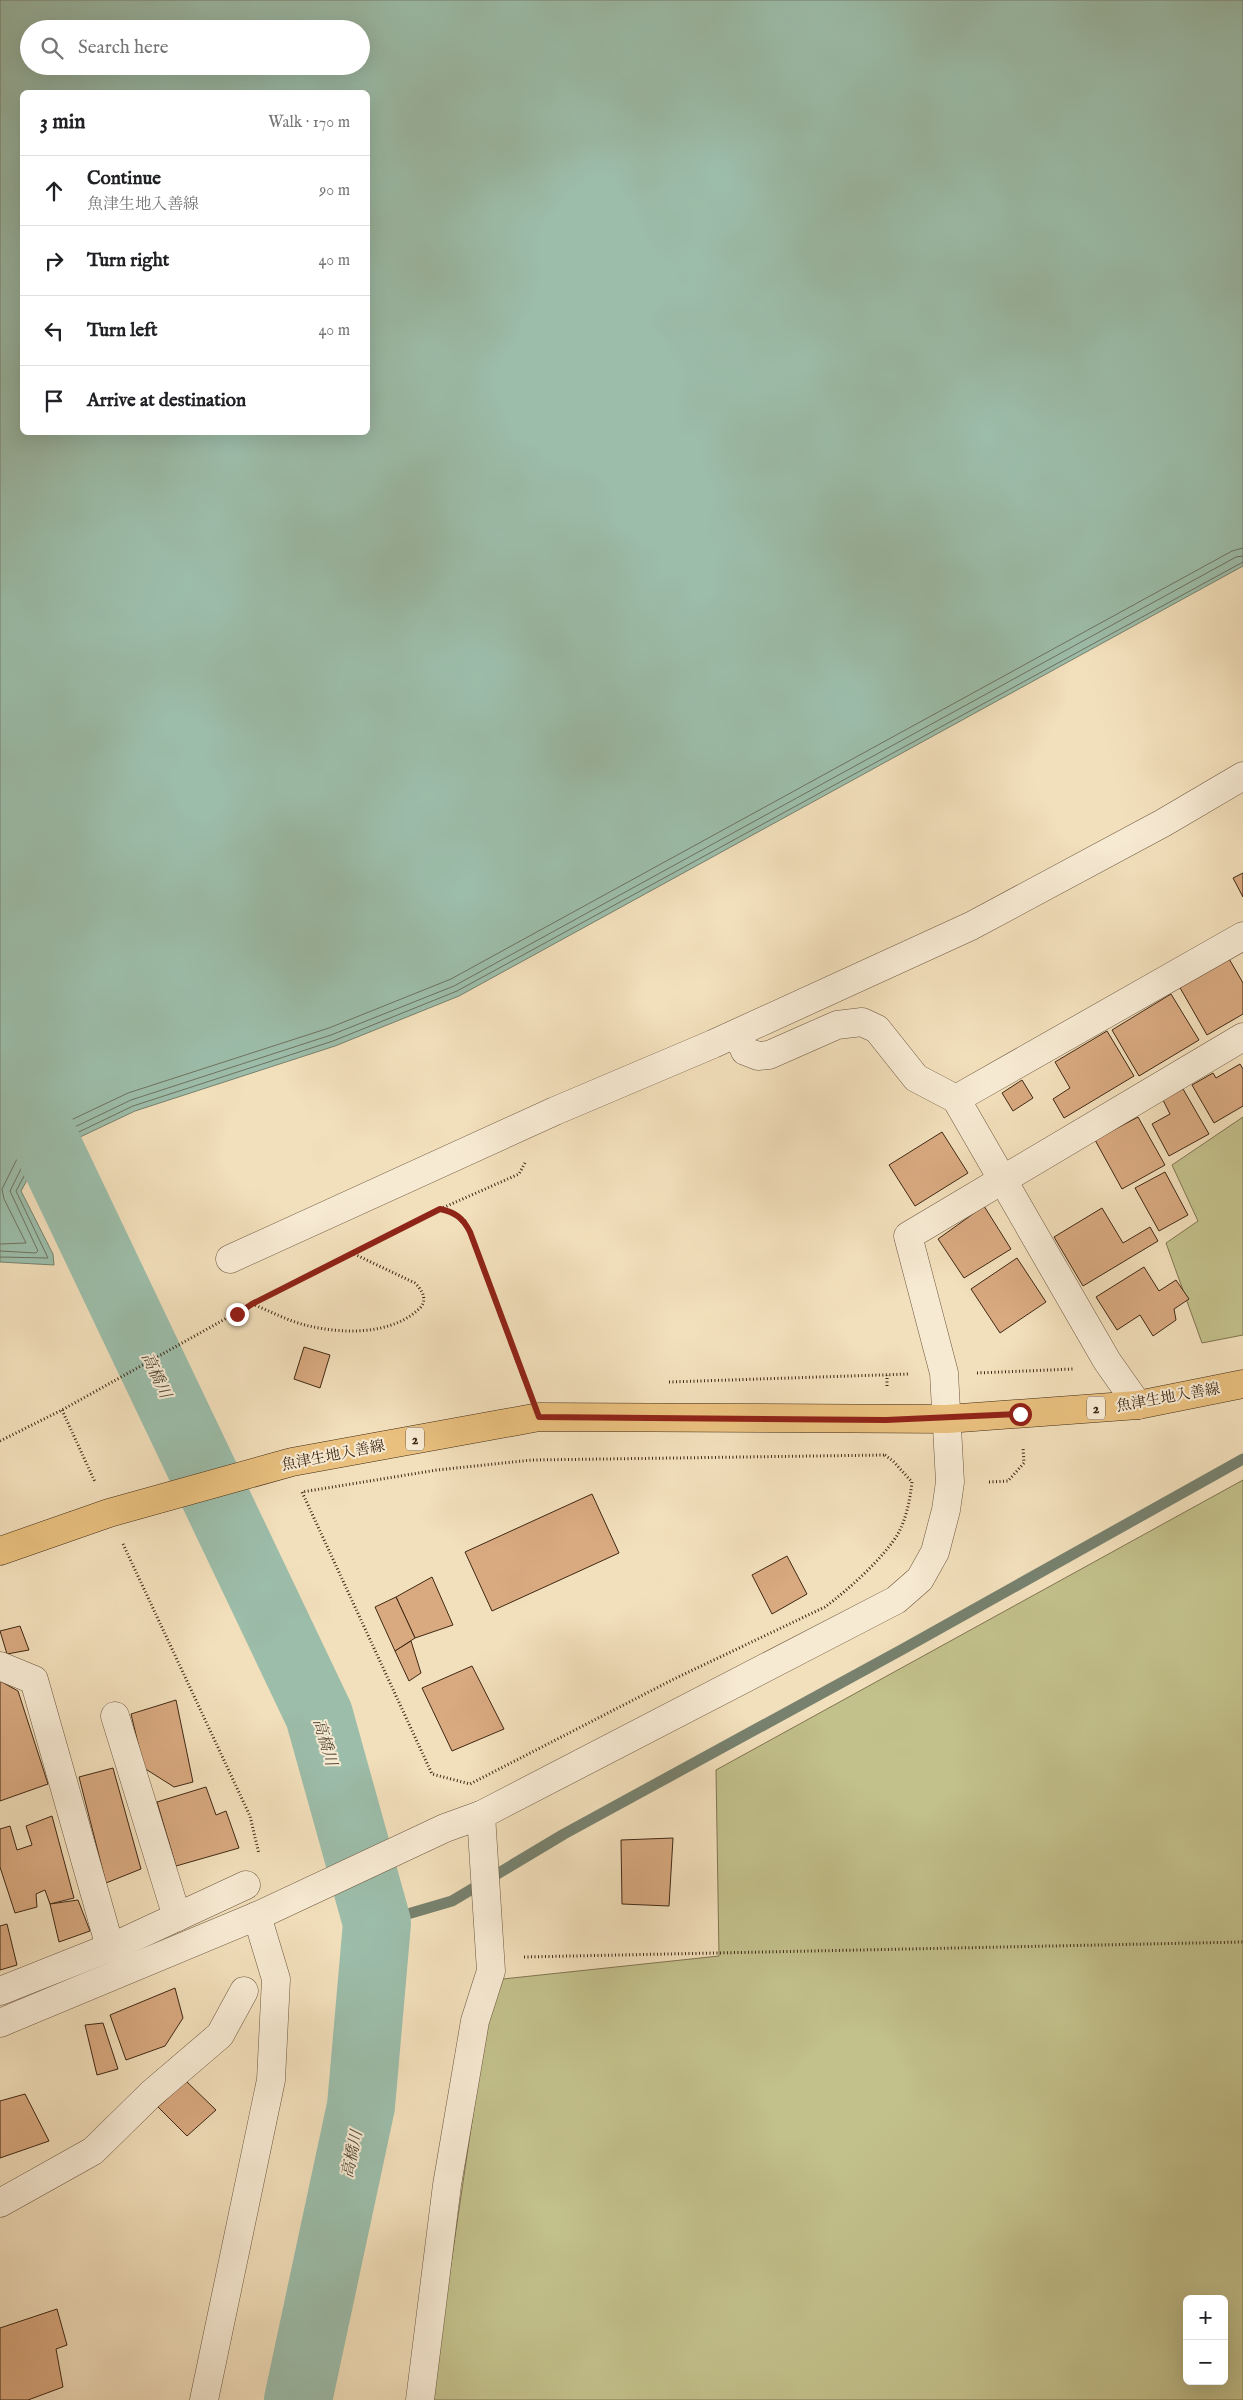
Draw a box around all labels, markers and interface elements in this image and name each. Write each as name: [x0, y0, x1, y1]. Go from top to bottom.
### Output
search box: [20, 20, 370, 75]
icon: search: [38, 34, 66, 62]
text: Search here: [78, 36, 169, 60]
text: 3 min: [40, 109, 85, 136]
text: Walk · 170 m: [268, 113, 350, 133]
text: Continue: [87, 167, 161, 191]
icon: ahead: [40, 177, 68, 205]
text: 90 m: [319, 181, 350, 201]
text: 魚津生地入善線: [87, 195, 199, 215]
icon: right: [40, 247, 68, 275]
text: Turn right: [87, 249, 169, 273]
text: 40 m: [318, 251, 350, 271]
icon: left: [40, 317, 68, 345]
text: Turn left: [87, 319, 158, 343]
text: 40 m: [318, 321, 350, 341]
icon: arrive: [40, 387, 68, 415]
text: Arrive at destination: [87, 389, 246, 413]
route end: [226, 1303, 249, 1326]
water label: 高橋川: [136, 1350, 175, 1404]
street label: 魚津生地入善線: [1115, 1379, 1221, 1416]
road number: 2: [1087, 1396, 1105, 1420]
route start: [1009, 1403, 1032, 1426]
road number: 2: [406, 1428, 424, 1450]
street label: 魚津生地入善線: [280, 1436, 386, 1475]
water label: 高橋川: [308, 1717, 341, 1770]
water label: 高橋川: [338, 2127, 368, 2180]
map controls: [1183, 2295, 1228, 2385]
button: +: [1183, 2295, 1228, 2340]
button: −: [1183, 2340, 1228, 2385]

